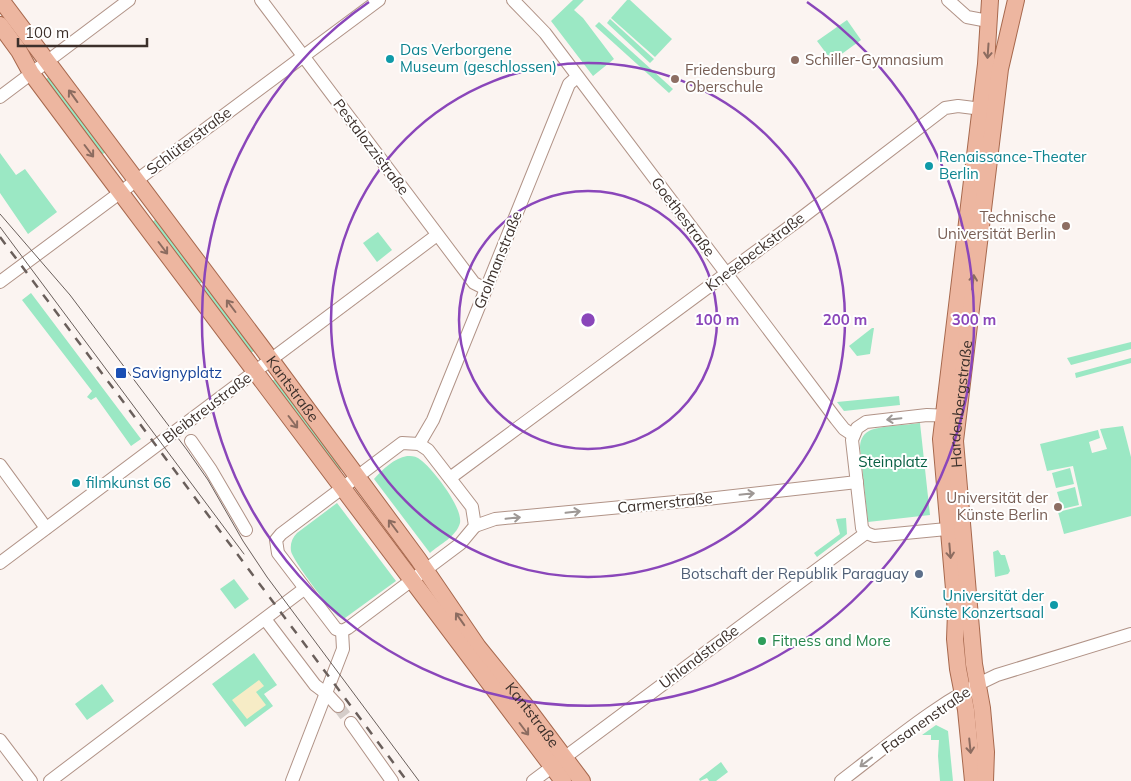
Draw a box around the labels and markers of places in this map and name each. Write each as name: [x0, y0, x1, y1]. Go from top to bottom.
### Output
place label: Das Verborgene Museum (geschlossen): [400, 40, 557, 76]
place label: Schiller-Gymnasium: [805, 50, 944, 69]
marker: Das Verborgene Museum (geschlossen): [384, 53, 396, 65]
marker: Schiller-Gymnasium: [789, 54, 801, 66]
place label: Friedensburg Oberschule: [685, 60, 776, 96]
marker: Friedensburg Oberschule: [669, 73, 681, 85]
place label: Renaissance-Theater Berlin: [939, 147, 1087, 183]
marker: Renaissance-Theater Berlin: [923, 160, 935, 172]
place label: Technische Universität Berlin: [937, 207, 1056, 243]
marker: Technische Universität Berlin: [1060, 220, 1072, 232]
centre of rings: [579, 311, 597, 329]
place label: Savignyplatz: [132, 363, 222, 382]
marker: Savignyplatz: [114, 366, 128, 380]
place label: filmkunst 66: [86, 473, 171, 492]
marker: filmkunst 66: [70, 477, 82, 489]
place label: Universität der Künste Berlin: [946, 488, 1049, 524]
marker: Universität der Künste Berlin: [1052, 501, 1064, 513]
place label: Botschaft der Republik Paraguay: [681, 564, 909, 583]
marker: Botschaft der Republik Paraguay: [913, 568, 925, 580]
place label: Universität der Künste Konzertsaal: [910, 586, 1045, 622]
marker: Universität der Künste Konzertsaal: [1048, 599, 1060, 611]
place label: Fitness and More: [772, 631, 891, 650]
marker: Fitness and More: [756, 635, 768, 647]

